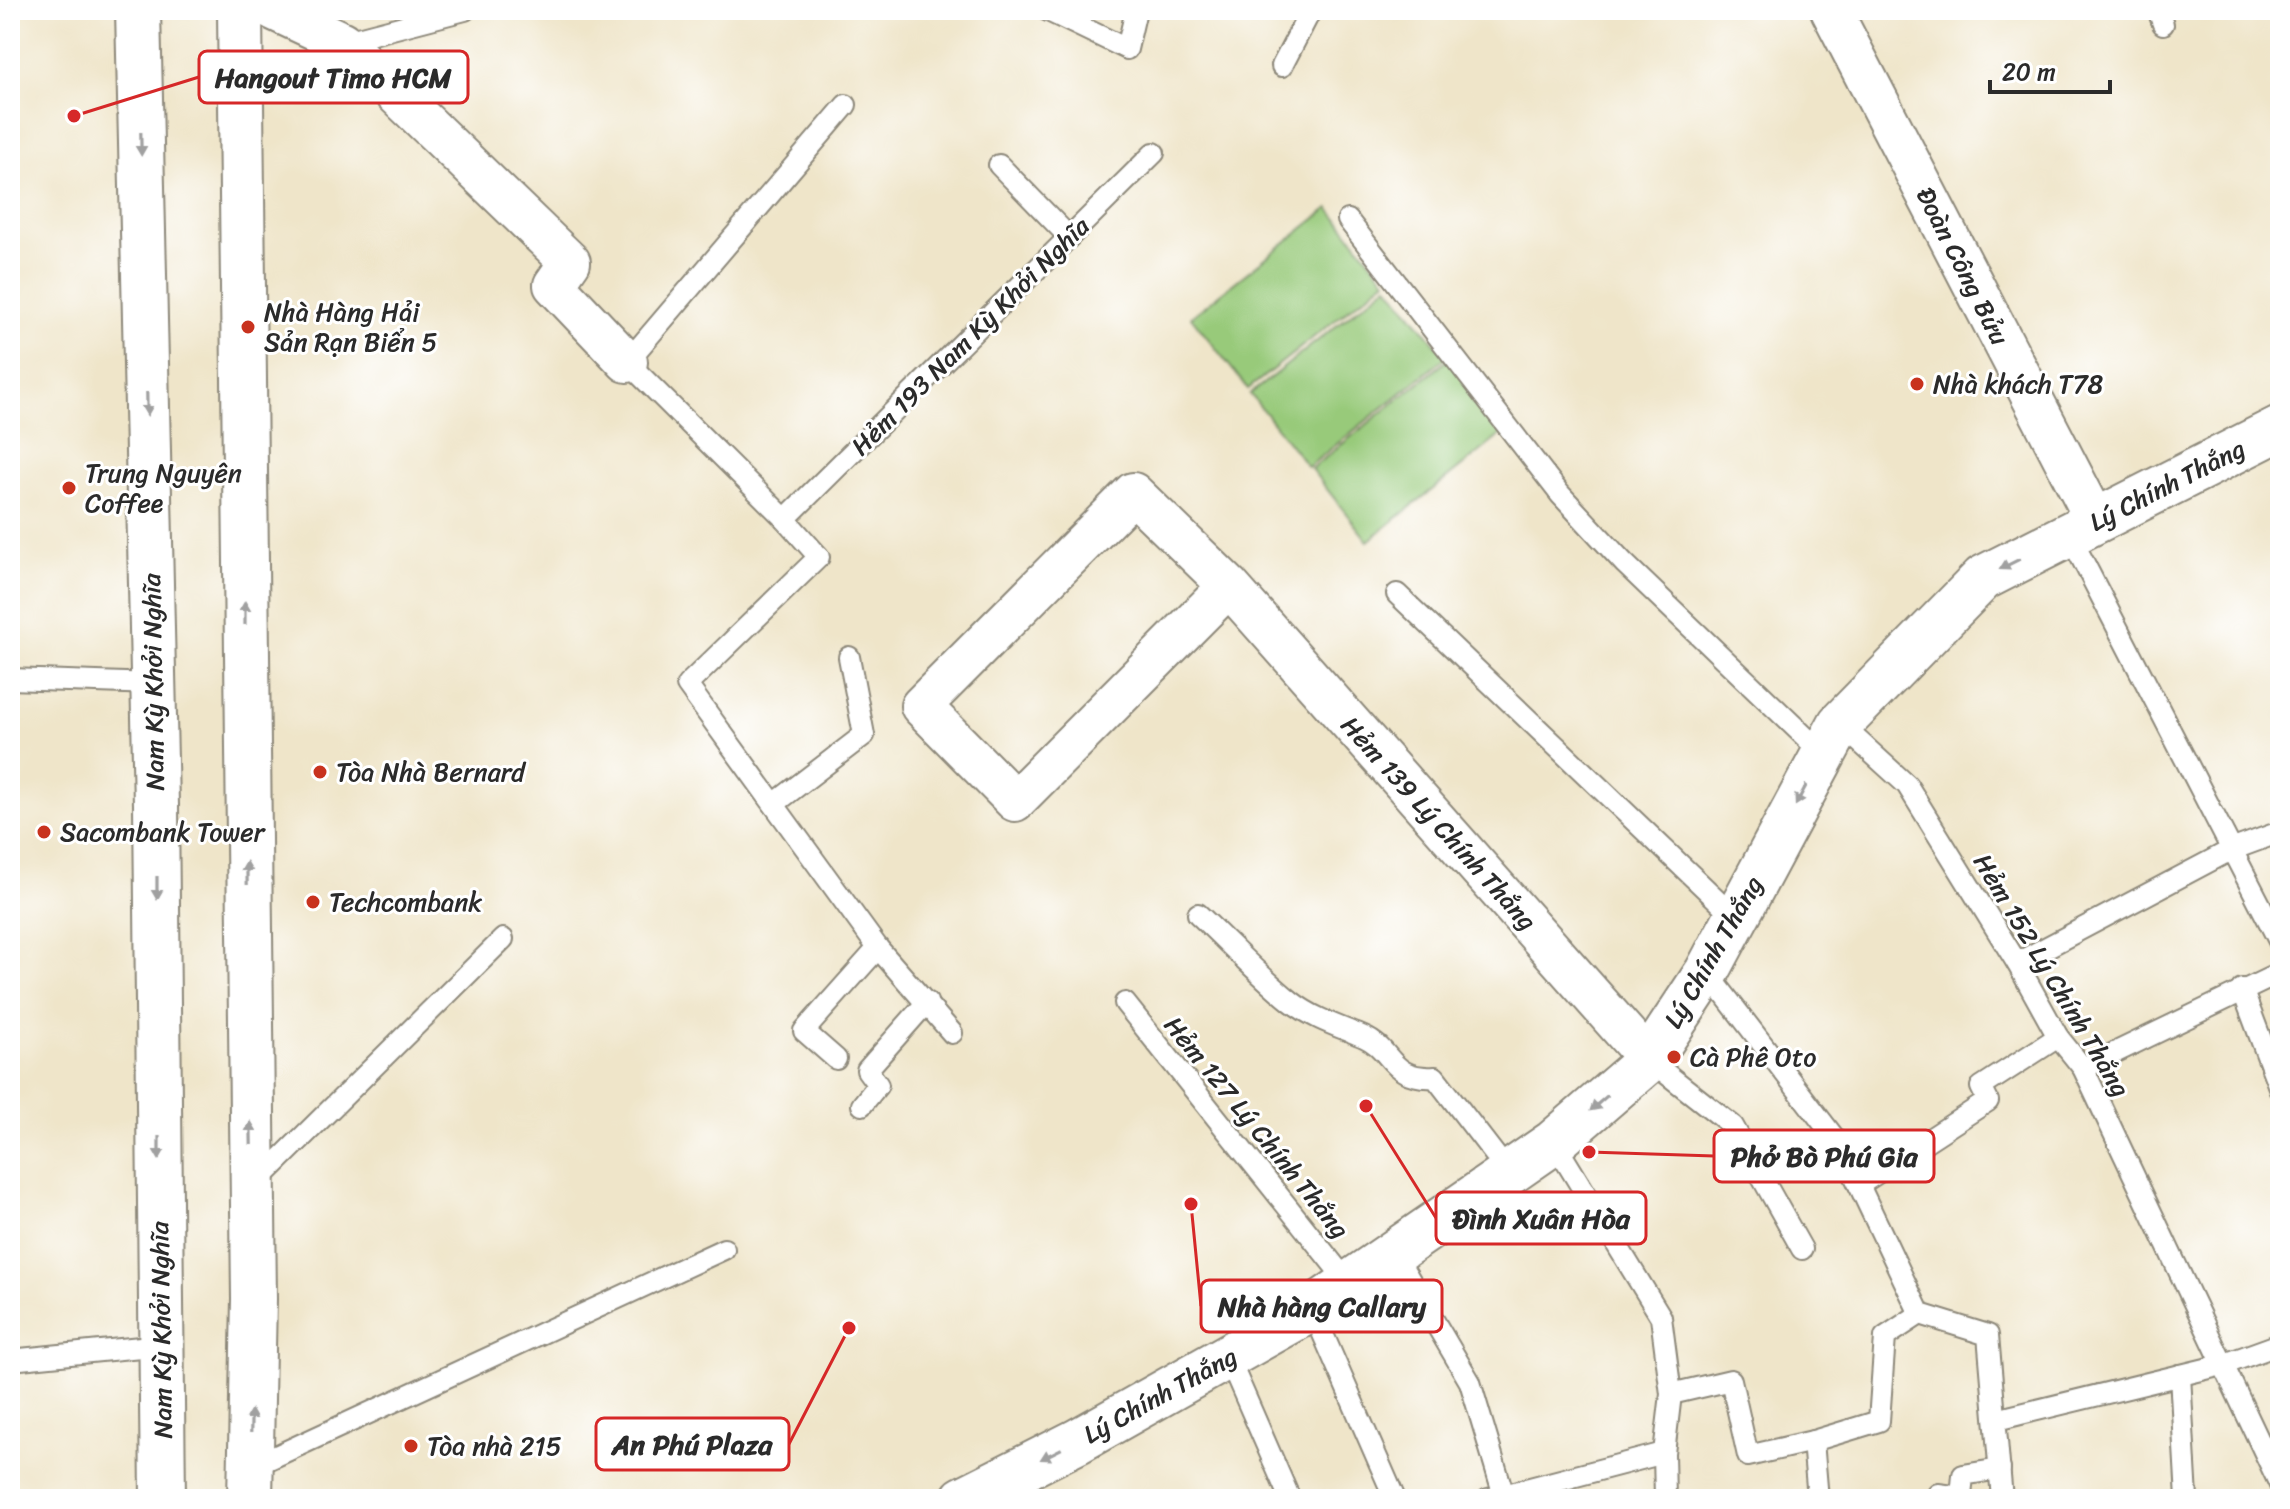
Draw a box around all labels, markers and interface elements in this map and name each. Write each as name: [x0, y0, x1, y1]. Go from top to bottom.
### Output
scale bar: [1990, 44, 2110, 94]
callout: Hangout Timo HCM: [199, 51, 468, 103]
text: 20 m: [2002, 51, 2056, 93]
text: Hangout Timo HCM: [215, 53, 452, 102]
one-way arrow: [134, 132, 147, 157]
street label: Đoàn Công Bửu: [1903, 179, 2023, 353]
street label: Hẻm 193 Nam Kỳ Khởi Nghĩa: [839, 205, 1101, 467]
place label: Nhà Hàng Hải Sản Rạn Biển 5: [264, 289, 437, 365]
marker: Nhà Hàng Hải Sản Rạn Biển 5: [239, 318, 257, 336]
place label: Nhà khách T78: [1933, 361, 2104, 407]
marker: Nhà khách T78: [1908, 375, 1926, 393]
one-way arrow: [141, 392, 153, 417]
street label: Lý Chính Thắng: [2081, 426, 2253, 544]
place label: Trung Nguyên Coffee: [85, 450, 242, 526]
marker: Trung Nguyên Coffee: [60, 479, 78, 497]
one-way arrow: [1999, 557, 2022, 570]
street label: Nam Kỳ Khởi Nghĩa: [128, 572, 178, 791]
one-way arrow: [239, 600, 251, 625]
street label: Hẻm 139 Lý Chính Thắng: [1329, 705, 1549, 941]
place label: Tòa Nhà Bernard: [336, 749, 527, 795]
marker: Tòa Nhà Bernard: [311, 763, 329, 781]
one-way arrow: [1795, 783, 1808, 806]
place label: Sacombank Tower: [60, 809, 266, 855]
marker: Sacombank Tower: [35, 823, 53, 841]
street label: Hẻm 152 Lý Chính Thắng: [1961, 844, 2143, 1106]
one-way arrow: [241, 860, 253, 885]
street label: Lý Chính Thắng: [1650, 867, 1776, 1037]
one-way arrow: [151, 876, 163, 901]
place label: Techcombank: [329, 879, 482, 925]
marker: Techcombank: [304, 893, 322, 911]
street label: Hẻm 127 Lý Chính Thắng: [1152, 1005, 1362, 1249]
place label: Cà Phê Oto: [1690, 1034, 1816, 1080]
marker: Cà Phê Oto: [1665, 1048, 1683, 1066]
one-way arrow: [1590, 1094, 1610, 1111]
one-way arrow: [245, 1120, 257, 1145]
callout: Phở Bò Phú Gia: [1714, 1130, 1934, 1182]
text: Phở Bò Phú Gia: [1730, 1132, 1919, 1181]
one-way arrow: [153, 1136, 165, 1161]
callout: Đình Xuân Hòa: [1436, 1192, 1646, 1244]
text: Đình Xuân Hòa: [1451, 1194, 1631, 1243]
street label: Nam Kỳ Khởi Nghĩa: [136, 1220, 186, 1439]
callout: Nhà hàng Callary: [1201, 1280, 1442, 1332]
text: Nhà hàng Callary: [1217, 1282, 1428, 1331]
street label: Lý Chính Thắng: [1074, 1334, 1246, 1456]
one-way arrow: [245, 1408, 258, 1433]
callout: An Phú Plaza: [596, 1418, 789, 1470]
text: An Phú Plaza: [611, 1420, 773, 1469]
place label: Tòa nhà 215: [427, 1423, 562, 1469]
marker: Tòa nhà 215: [402, 1437, 420, 1455]
one-way arrow: [1040, 1447, 1063, 1461]

